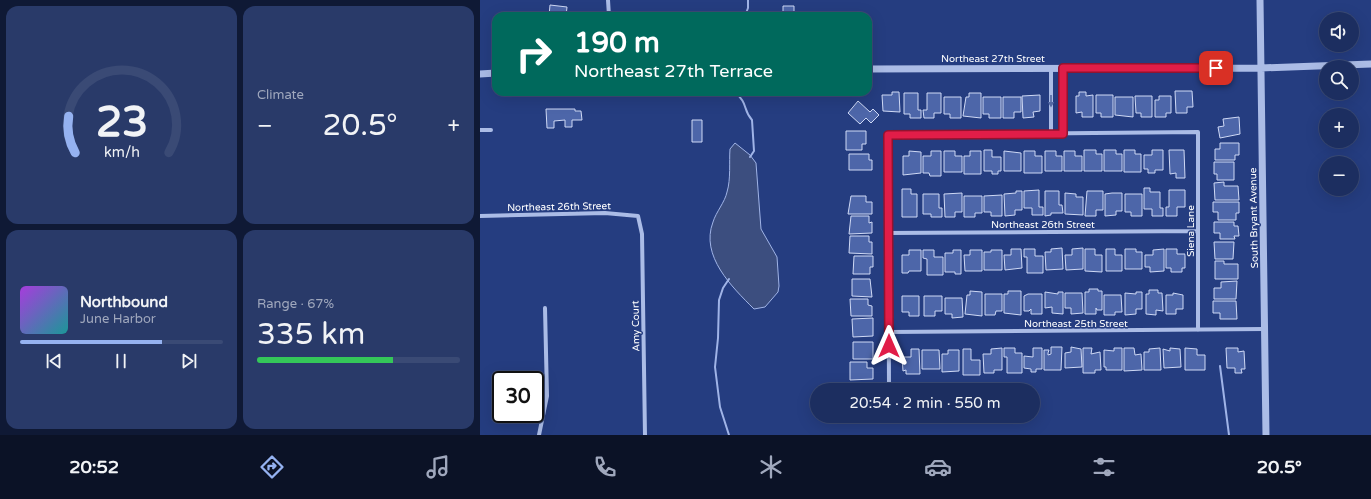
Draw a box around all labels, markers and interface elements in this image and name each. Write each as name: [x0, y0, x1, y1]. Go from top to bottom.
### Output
map controls: [1319, 12, 1359, 196]
button: sound: [1319, 12, 1359, 52]
text: 190 m: [574, 26, 660, 60]
icon: right: [508, 28, 560, 80]
pin: [1199, 51, 1233, 85]
street label: Northeast 27th Street: [941, 53, 1045, 65]
icon: arrive: [1205, 57, 1227, 79]
text: Northeast 27th Terrace: [574, 60, 773, 82]
button: search: [1319, 60, 1359, 100]
text: Climate: [257, 87, 304, 103]
one-way arrow: [1048, 95, 1054, 108]
text: 23: [95, 98, 148, 148]
text: 20.5°: [323, 107, 398, 144]
button: +: [1319, 108, 1359, 148]
text: −: [257, 113, 273, 139]
text: +: [448, 113, 460, 139]
text: km/h: [104, 143, 139, 160]
button: −: [1319, 156, 1359, 196]
street label: South Bryant Avenue: [1247, 167, 1261, 268]
street label: Northeast 26th Street: [507, 200, 611, 214]
street label: Siena Lane: [1185, 205, 1197, 257]
street label: Northeast 26th Street: [991, 219, 1095, 231]
text: Northbound: [80, 293, 168, 311]
text: Range · 67%: [257, 296, 334, 312]
street label: Amy Court: [630, 300, 642, 352]
text: June Harbor: [80, 311, 156, 327]
text: 335 km: [257, 316, 365, 353]
street label: Northeast 25th Street: [1024, 318, 1128, 330]
position arrow: [868, 325, 910, 367]
icon: previous: [43, 350, 65, 372]
icon: pause: [110, 350, 132, 372]
icon: next: [178, 350, 200, 372]
speed limit sign: 30: [492, 371, 544, 423]
text: 20:54 · 2 min · 550 m: [850, 394, 1000, 412]
icon: directions: [258, 453, 286, 481]
icon: music: [424, 453, 452, 481]
icon: phone: [591, 453, 619, 481]
icon: climate: [757, 453, 785, 481]
icon: car: [924, 453, 952, 481]
icon: filters: [1090, 453, 1118, 481]
text: 20:52: [69, 456, 119, 478]
text: 20.5°: [1257, 456, 1302, 478]

